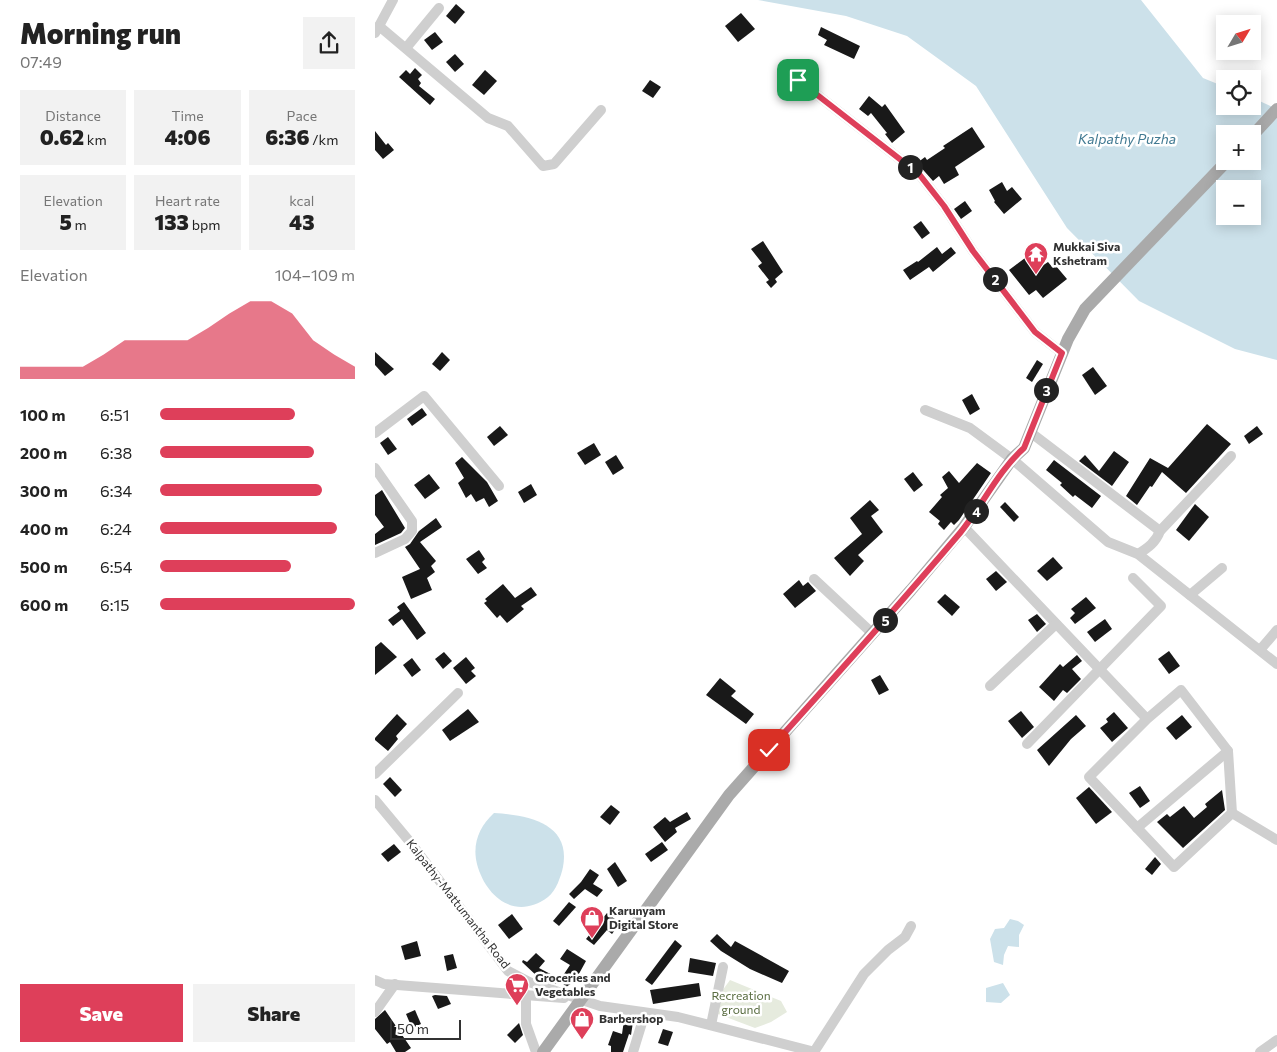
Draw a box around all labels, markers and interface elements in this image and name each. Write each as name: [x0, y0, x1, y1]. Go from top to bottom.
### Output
north arrow: [1216, 15, 1261, 60]
map controls: [1216, 15, 1261, 225]
text: Morning run: [20, 16, 181, 50]
button: share: [303, 17, 355, 69]
text: 07:49: [20, 52, 62, 71]
pin: [777, 59, 819, 101]
icon: arrive: [784, 66, 812, 94]
button: locate: [1216, 70, 1261, 115]
text: Distance: [45, 107, 101, 124]
text: Time: [171, 107, 204, 124]
text: Pace: [287, 107, 317, 124]
text: 0.62: [40, 124, 84, 149]
text: 4:06: [164, 124, 211, 149]
text: 6:36: [265, 124, 310, 149]
button: +: [1216, 125, 1261, 170]
water label: Kalpathy Puzha: [1078, 130, 1176, 147]
text: km: [84, 131, 107, 148]
text: /km: [310, 131, 338, 148]
pin: 1: [897, 154, 923, 180]
text: 1: [907, 159, 914, 176]
button: −: [1216, 180, 1261, 225]
text: Elevation: [44, 192, 103, 209]
text: Heart rate: [155, 192, 220, 209]
text: kcal: [289, 192, 314, 209]
text: 5: [60, 209, 72, 234]
text: 133: [155, 209, 189, 234]
text: 43: [289, 209, 315, 234]
text: m: [72, 216, 87, 233]
text: bpm: [189, 216, 220, 233]
place label: Mukkai Siva Kshetram: [1053, 239, 1120, 267]
temple icon: Mukkai Siva Kshetram: [1023, 241, 1049, 275]
text: Elevation: [20, 265, 88, 284]
text: 104–109 m: [275, 265, 355, 284]
pin: 2: [983, 266, 1007, 292]
text: 2: [992, 271, 999, 288]
pin: 3: [1033, 378, 1059, 402]
text: 3: [1042, 382, 1051, 399]
text: 100 m: [20, 405, 66, 424]
text: 6:51: [100, 405, 130, 424]
text: 200 m: [20, 443, 67, 462]
text: 6:38: [100, 443, 132, 462]
text: 300 m: [20, 481, 68, 500]
text: 6:34: [100, 481, 132, 500]
pin: 4: [963, 498, 989, 524]
text: 4: [972, 503, 981, 520]
text: 400 m: [20, 519, 68, 538]
text: 6:24: [100, 519, 132, 538]
text: 500 m: [20, 557, 68, 576]
text: 6:54: [100, 557, 132, 576]
text: 600 m: [20, 595, 68, 614]
text: 6:15: [100, 595, 130, 614]
pin: 5: [873, 608, 897, 632]
text: 5: [881, 612, 890, 629]
pin: [748, 729, 790, 771]
icon: check: [755, 736, 783, 764]
street label: Kalpathy-Mattumantha Road: [404, 836, 514, 971]
place label: Karunyam Digital Store: [609, 903, 678, 931]
shop icon: Karunyam Digital Store: [579, 905, 605, 939]
place label: Groceries and Vegetables: [535, 970, 611, 998]
supermarket icon: Groceries and Vegetables: [504, 972, 530, 1006]
button: Save: [20, 984, 183, 1042]
button: Share: [193, 984, 355, 1042]
park label: Recreation ground: [711, 988, 771, 1016]
shop icon: Barbershop: [569, 1006, 595, 1040]
place label: Barbershop: [599, 1011, 663, 1025]
scale bar: [390, 1017, 461, 1040]
text: 50 m: [397, 1020, 429, 1037]

